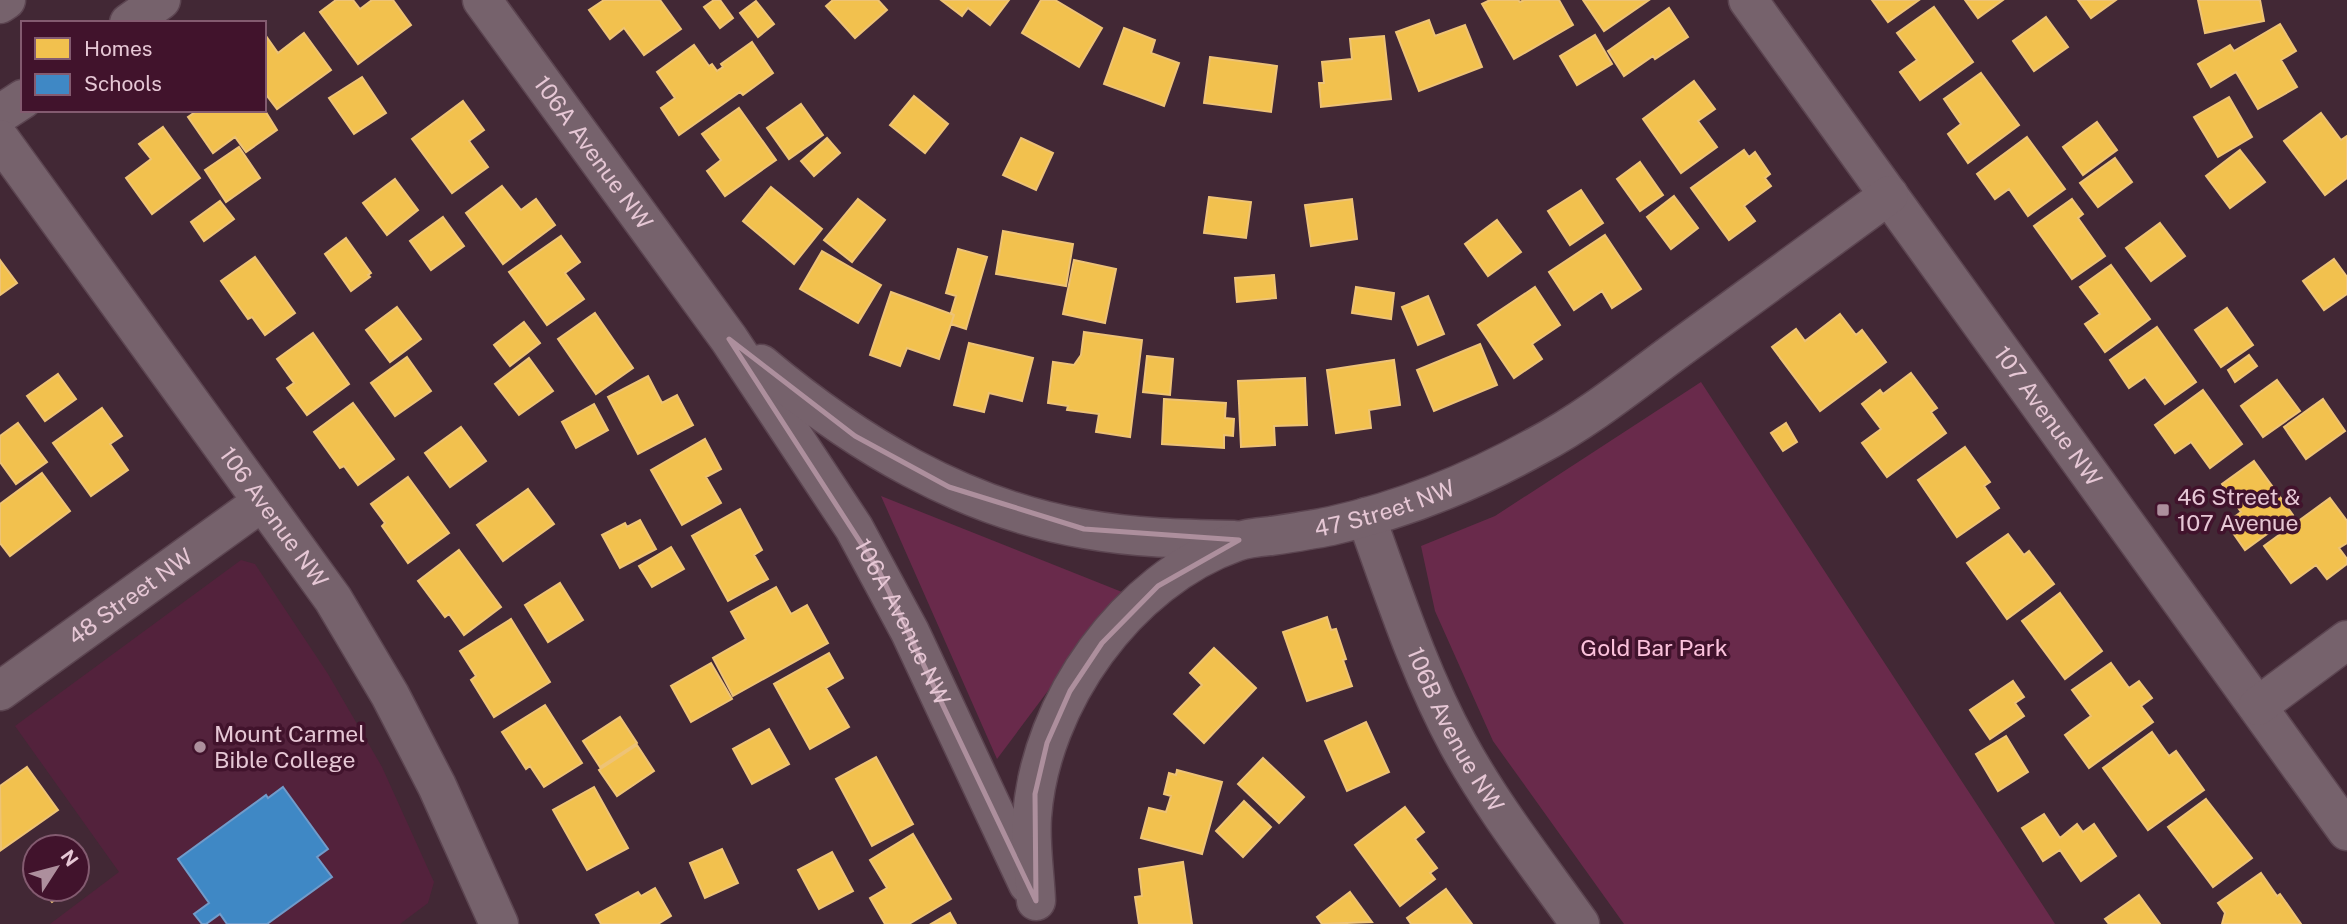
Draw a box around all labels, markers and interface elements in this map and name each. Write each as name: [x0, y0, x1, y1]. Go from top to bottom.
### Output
legend: [21, 21, 266, 112]
text: Homes: [84, 36, 152, 61]
street label: 106A Avenue NW: [529, 70, 659, 235]
text: Schools: [84, 71, 162, 96]
street label: 107 Avenue NW: [1989, 341, 2108, 491]
street label: 106 Avenue NW: [214, 441, 334, 593]
street label: 47 Street NW: [1312, 474, 1459, 542]
place label: 46 Street & 107 Avenue: [2177, 483, 2300, 536]
marker: 46 Street & 107 Avenue: [2155, 502, 2171, 518]
street label: 106A Avenue NW: [849, 534, 956, 710]
street label: 48 Street NW: [63, 542, 198, 650]
park label: Gold Bar Park: [1580, 634, 1728, 661]
street label: 106B Avenue NW: [1402, 643, 1510, 817]
place label: Mount Carmel Bible College: [214, 720, 365, 773]
marker: Mount Carmel Bible College: [192, 739, 208, 755]
north arrow: [21, 833, 91, 903]
text: N: [56, 846, 83, 870]

